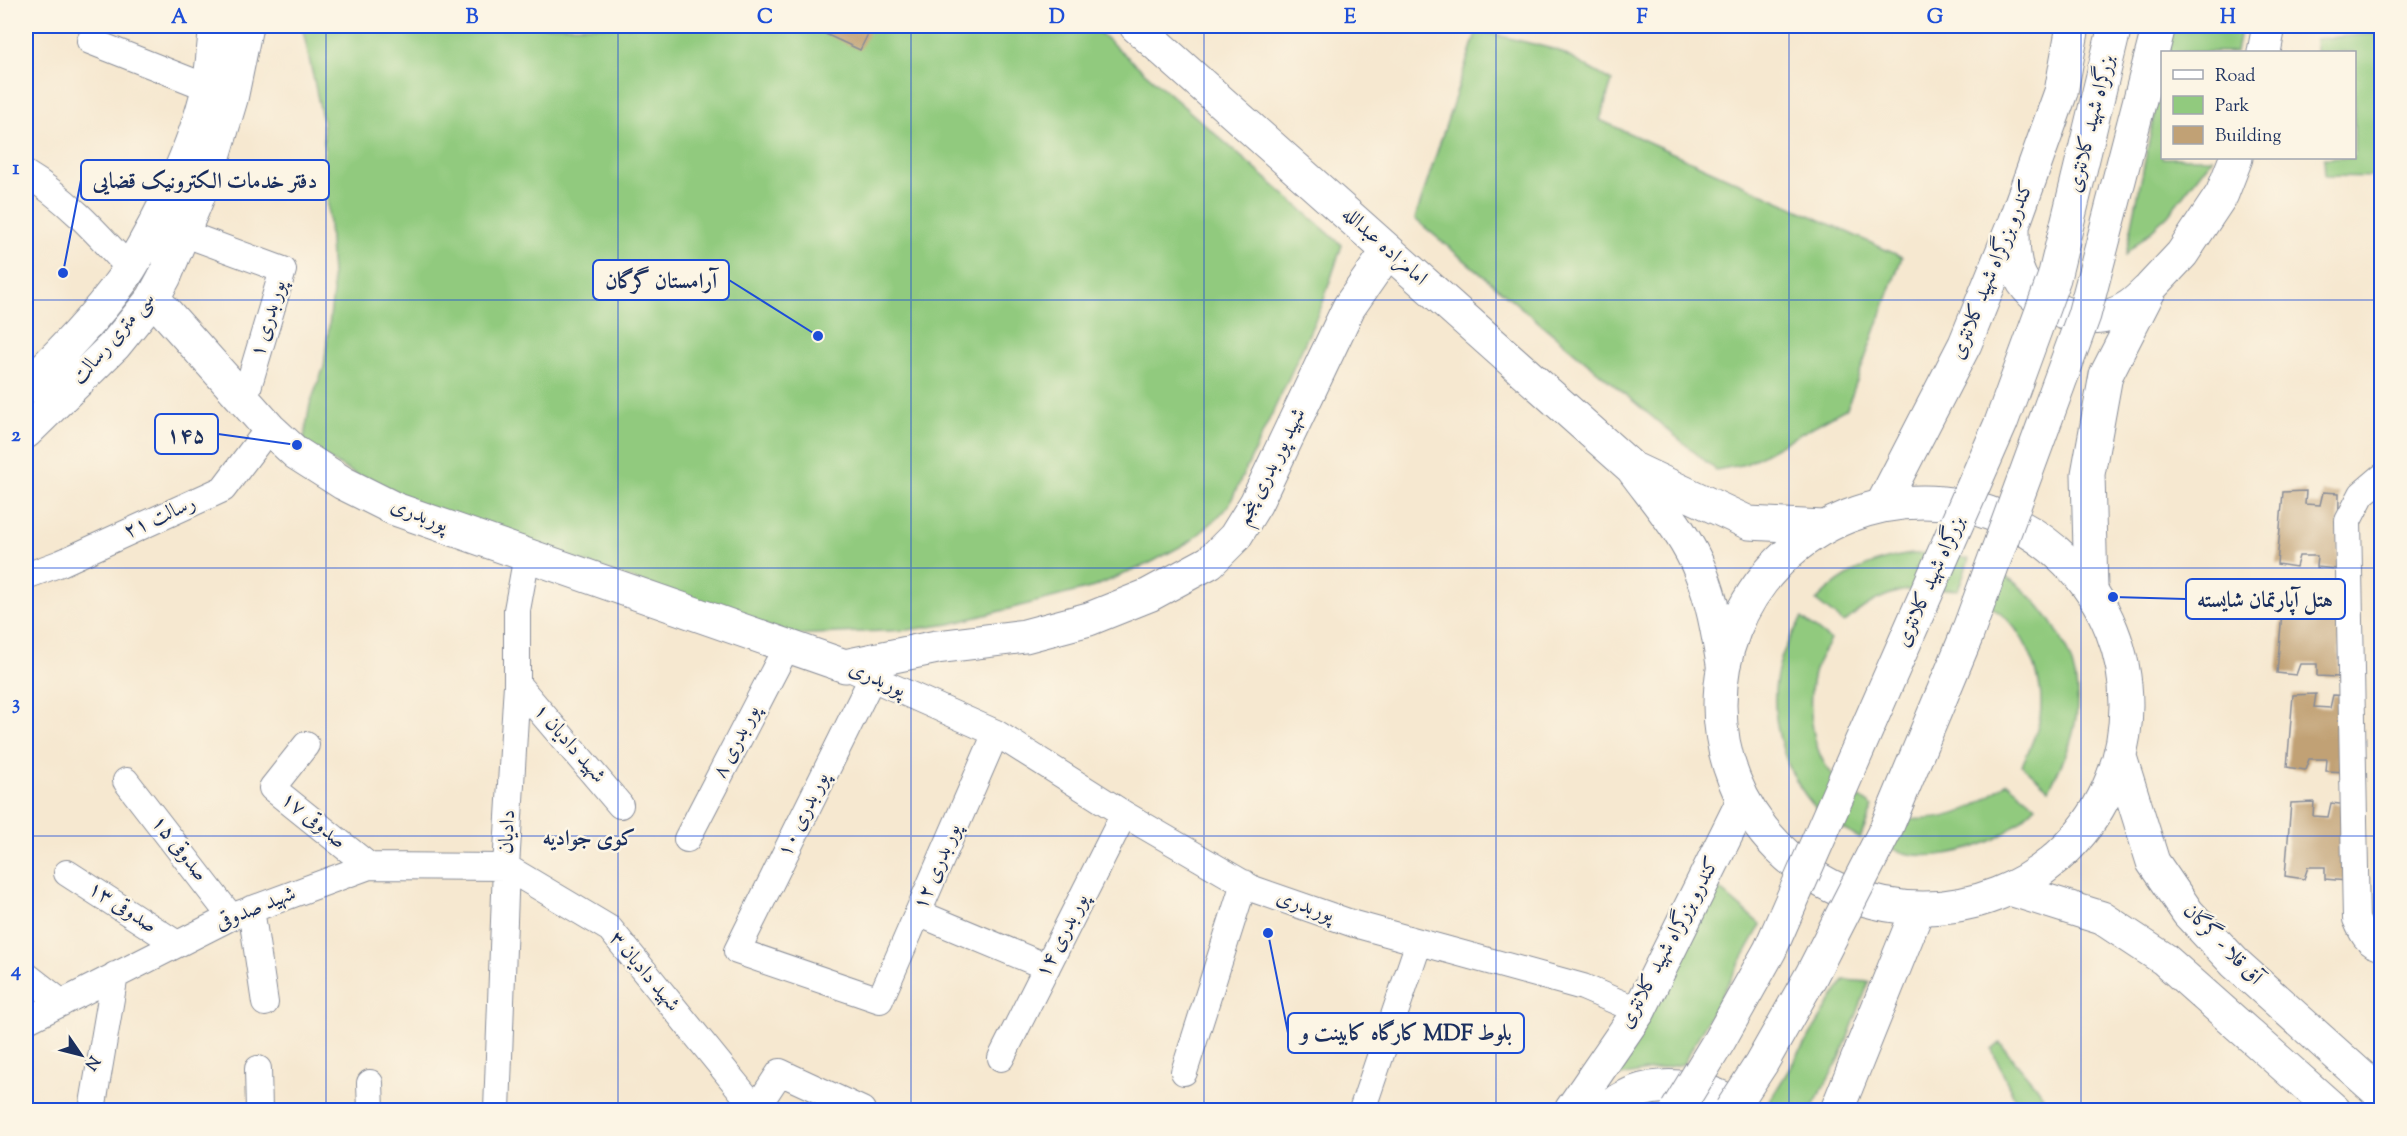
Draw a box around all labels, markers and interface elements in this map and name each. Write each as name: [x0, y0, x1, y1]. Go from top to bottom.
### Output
text: A: [171, 4, 188, 33]
text: B: [466, 4, 479, 33]
text: C: [757, 4, 773, 33]
text: D: [1049, 4, 1065, 33]
text: E: [1344, 4, 1357, 33]
text: F: [1636, 4, 1648, 33]
text: G: [1927, 4, 1944, 33]
text: H: [2220, 4, 2236, 33]
legend: [2161, 51, 2356, 159]
street label: بزرگراه شهید کلانتری: [2059, 52, 2124, 196]
text: Road: [2215, 64, 2255, 90]
text: Park: [2215, 94, 2250, 120]
text: Building: [2215, 124, 2281, 150]
text: 1: [13, 155, 20, 184]
callout: دفتر خدمات الکترونیک قضایی: [81, 160, 329, 200]
text: دفتر خدمات الکترونیک قضایی: [92, 167, 317, 199]
street label: کندرو بزرگراه شهید کلانتری: [1942, 175, 2043, 364]
street label: امامزاده عبدالله: [1335, 200, 1433, 294]
callout: آرامستان گرگان: [593, 260, 729, 300]
text: آرامستان گرگان: [605, 266, 719, 299]
street label: پور بدری ۱: [243, 276, 295, 361]
street label: سی متری رسالت: [65, 286, 163, 392]
street label: شهید پور بدری پنجم: [1230, 403, 1317, 532]
callout: ۱۴۵: [155, 414, 218, 454]
text: ۱۴۵: [167, 421, 205, 453]
text: 2: [11, 422, 21, 451]
street label: ۲۱ رسالت: [119, 489, 201, 547]
street label: پوربدری: [386, 491, 453, 541]
street label: بزرگراه شهید کلانتری: [1888, 511, 1973, 652]
callout: هتل آپارتمان شایسته: [2186, 579, 2345, 619]
text: هتل آپارتمان شایسته: [2197, 586, 2333, 618]
street label: پوربدری: [844, 654, 911, 706]
text: 3: [12, 690, 20, 719]
street label: ۱ شهید دادیان: [526, 697, 612, 791]
street label: پور بدری ۸: [706, 699, 769, 784]
street label: پور بدری ۱۰: [771, 767, 838, 863]
street label: ۱۷ صدوقی: [274, 785, 352, 857]
street label: ۱۵ صدوقی: [143, 809, 215, 889]
street label: دادیان: [492, 809, 524, 855]
street label: پور بدری ۱۲: [906, 818, 970, 915]
district label: کوی جوادیه: [543, 824, 635, 856]
street label: کندرو بزرگراه شهید کلانتری: [1611, 851, 1728, 1034]
street label: ۱۳ صدوقی: [82, 874, 162, 942]
street label: شهید صدوقی: [211, 879, 301, 939]
street label: پوربدری: [1272, 883, 1339, 931]
street label: پور بدری ۱۴: [1029, 888, 1098, 983]
street label: آق قلا - گرگان: [2175, 897, 2271, 994]
street label: ۳ شهید دادیان: [601, 925, 687, 1019]
text: 4: [10, 957, 21, 986]
callout: کارگاه کابینت و MDF بلوط: [1288, 1013, 1524, 1053]
text: کارگاه کابینت و MDF بلوط: [1298, 1019, 1512, 1051]
north arrow: [51, 1025, 111, 1085]
text: N: [78, 1050, 104, 1074]

